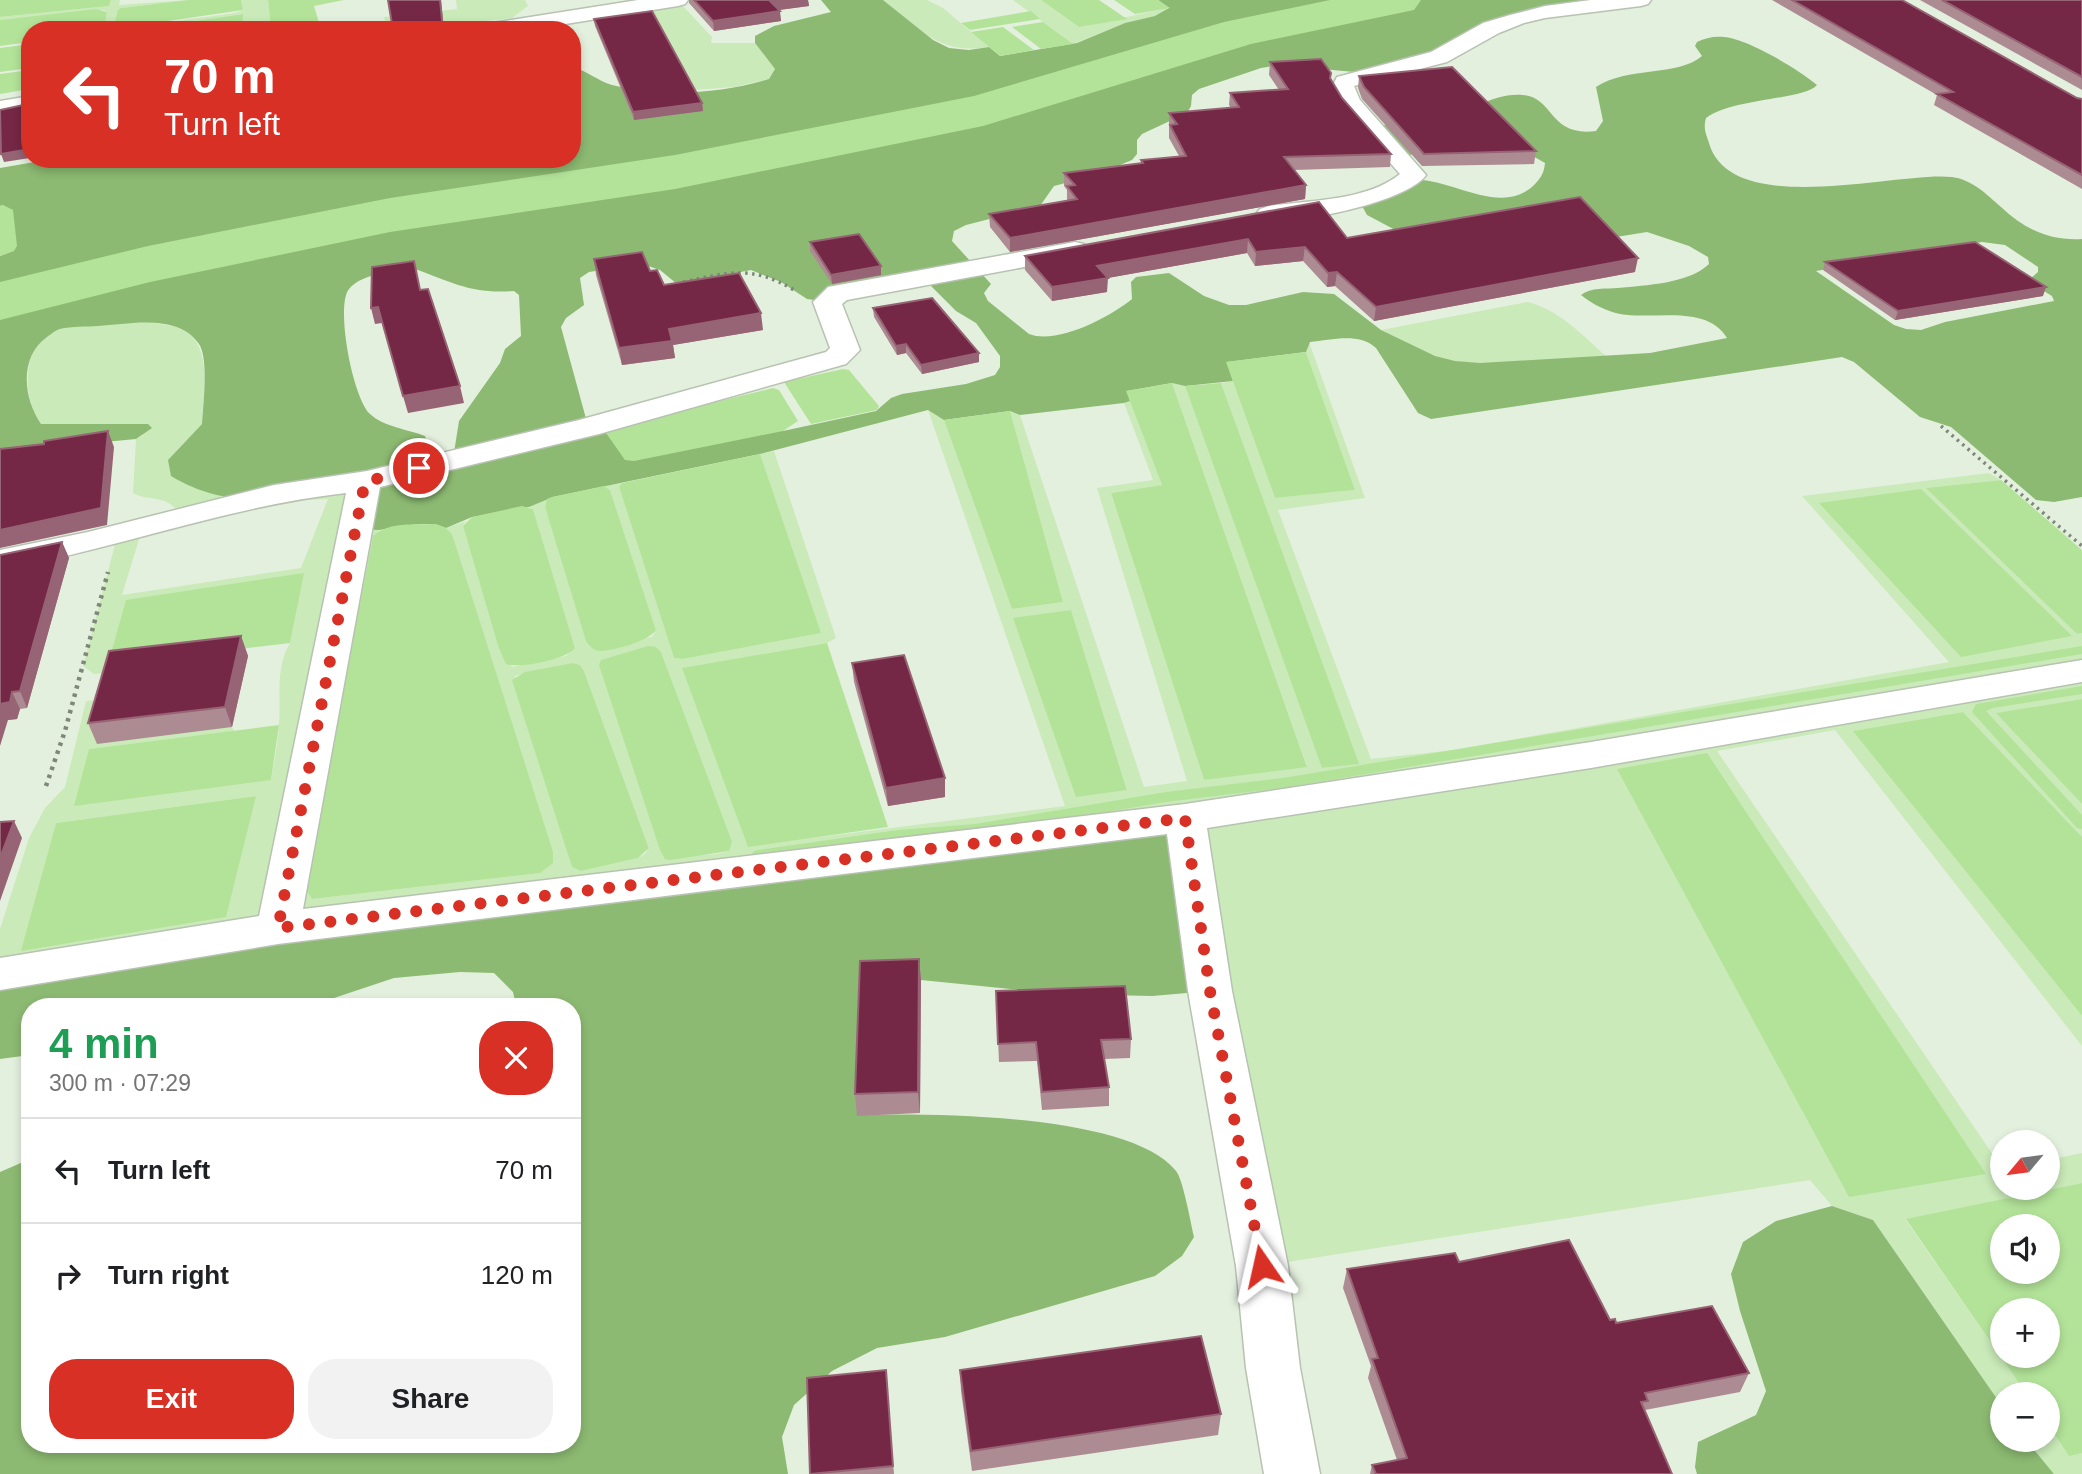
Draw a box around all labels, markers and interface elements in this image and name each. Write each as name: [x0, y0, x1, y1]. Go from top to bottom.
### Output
icon: left: [49, 49, 140, 140]
text: 70 m: [164, 49, 276, 103]
text: Turn left: [164, 106, 280, 142]
pin: [389, 438, 449, 498]
icon: arrive: [400, 449, 438, 487]
text: 4 min: [49, 1020, 159, 1067]
button: close: [479, 1021, 553, 1095]
text: 300 m · 07:29: [49, 1070, 191, 1096]
north arrow: [1990, 1130, 2060, 1200]
map controls: [1990, 1130, 2060, 1452]
icon: left: [49, 1152, 87, 1190]
text: Turn left: [108, 1155, 210, 1185]
text: 70 m: [495, 1155, 553, 1185]
button: sound: [1990, 1214, 2060, 1284]
position arrow: [1225, 1229, 1299, 1303]
icon: right: [49, 1257, 87, 1295]
text: Turn right: [108, 1260, 229, 1290]
text: 120 m: [481, 1260, 553, 1290]
button: +: [1990, 1298, 2060, 1368]
button: Exit: [49, 1359, 294, 1439]
button: Share: [308, 1359, 553, 1439]
button: −: [1990, 1382, 2060, 1452]

